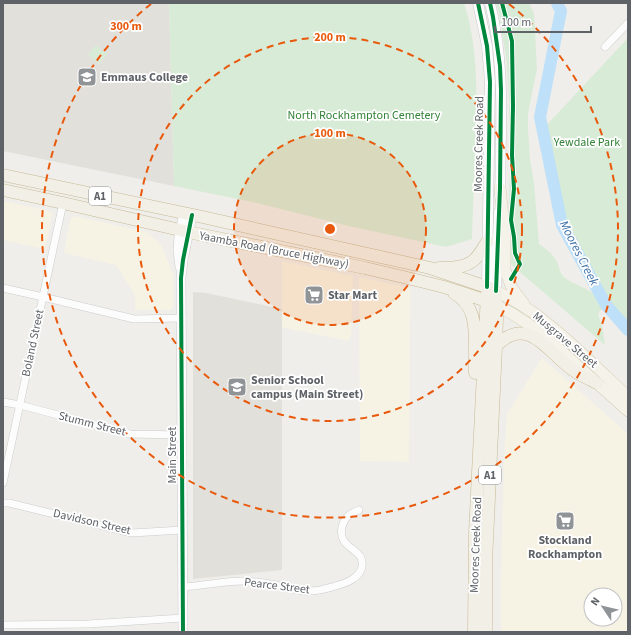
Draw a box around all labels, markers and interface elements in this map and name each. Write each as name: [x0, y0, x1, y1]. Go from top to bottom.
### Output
scale bar: [495, 8, 591, 34]
text: 100 m: [501, 14, 531, 31]
text: 300 m: [110, 18, 142, 35]
text: 200 m: [314, 29, 346, 46]
school or university icon: Emmaus College: [76, 66, 98, 88]
place label: Emmaus College: [101, 69, 188, 86]
street label: Moores Creek Road: [470, 96, 488, 192]
park label: North Rockhampton Cemetery: [288, 107, 441, 124]
text: 100 m: [314, 125, 346, 142]
park label: Yewdale Park: [553, 134, 620, 151]
road number: A1: [89, 187, 111, 205]
water label: Moores Creek: [555, 217, 604, 289]
centre of rings: [323, 222, 337, 236]
street label: Yaamba Road (Bruce Highway): [197, 227, 350, 273]
supermarket icon: Star Mart: [303, 284, 325, 306]
place label: Star Mart: [328, 287, 377, 304]
street label: Boland Street: [18, 308, 48, 378]
street label: Musgrave Street: [529, 308, 601, 372]
place label: Senior School campus (Main Street): [251, 372, 363, 403]
school or university icon: Senior School campus (Main Street): [226, 376, 248, 398]
street label: Stumm Street: [56, 407, 128, 441]
street label: Main Street: [164, 427, 181, 483]
road number: A1: [479, 466, 501, 484]
street label: Moores Creek Road: [466, 497, 486, 593]
street label: Davidson Street: [51, 505, 133, 539]
supermarket icon: Stockland Rockhampton: [554, 510, 576, 532]
place label: Stockland Rockhampton: [528, 532, 602, 563]
street label: Pearce Street: [243, 574, 311, 598]
north arrow: [583, 587, 623, 627]
text: N: [587, 594, 603, 609]

